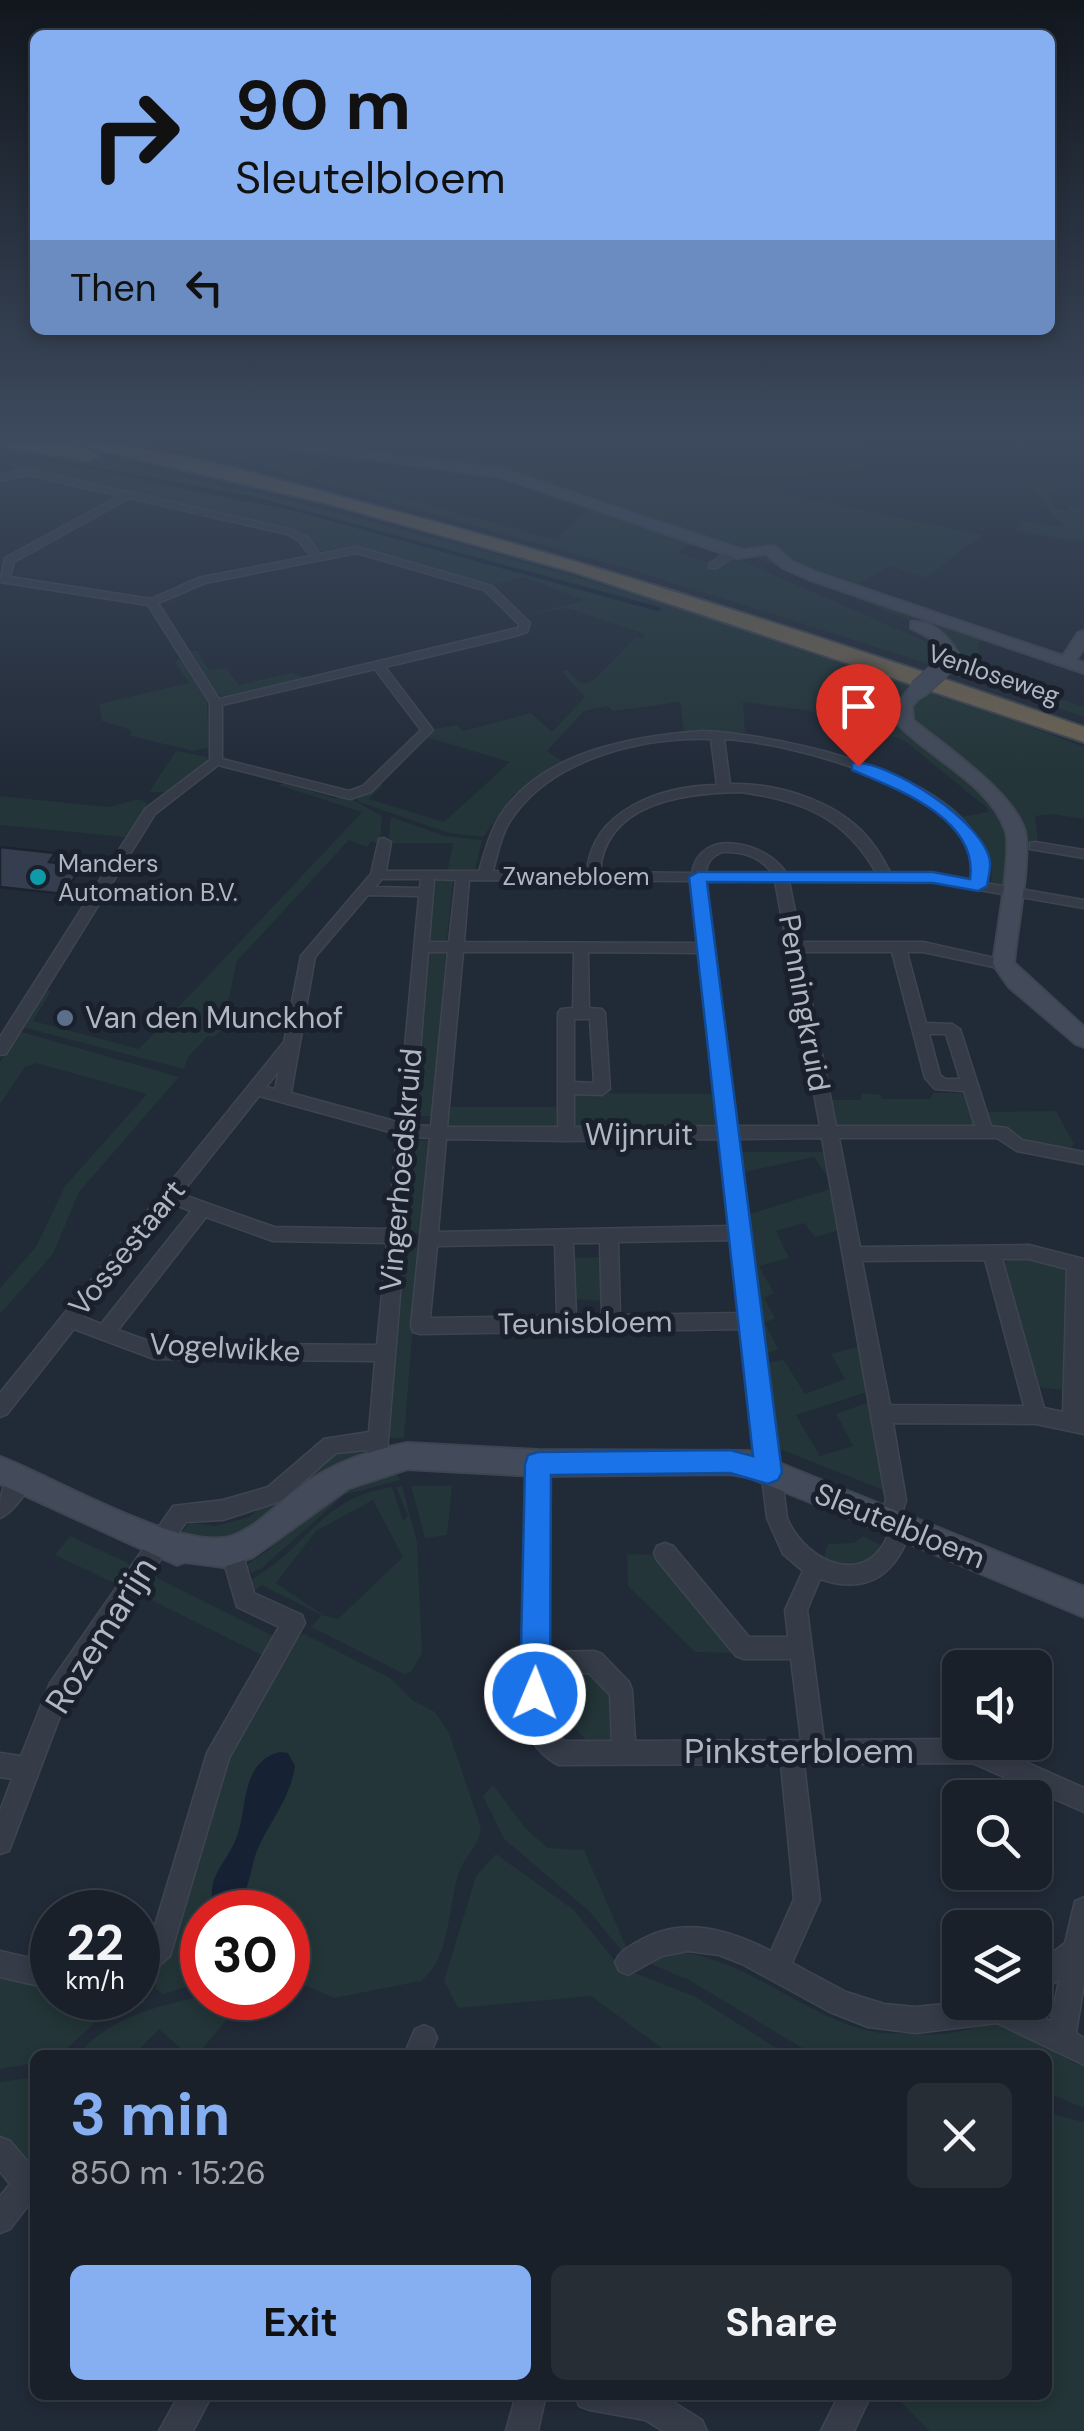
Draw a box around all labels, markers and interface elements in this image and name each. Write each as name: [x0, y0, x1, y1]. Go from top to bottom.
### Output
text: 90 m: [235, 60, 411, 151]
icon: right: [70, 70, 200, 200]
text: Sleutelbloem: [235, 148, 506, 207]
icon: left: [177, 260, 232, 315]
text: Then: [70, 263, 157, 313]
street label: Venloseweg: [924, 637, 1064, 712]
pin: [816, 664, 901, 767]
icon: arrive: [831, 679, 886, 734]
place label: Manders Automation B.V.: [58, 847, 238, 909]
street label: Zwanebloem: [503, 860, 649, 893]
marker: Manders Automation B.V.: [27, 866, 49, 888]
street label: Penningkruid: [770, 912, 839, 1094]
place label: Van den Munckhof: [85, 998, 343, 1037]
marker: Van den Munckhof: [54, 1007, 76, 1029]
street label: Vingerhoedskruid: [370, 1047, 431, 1293]
street label: Wijnruit: [585, 1115, 693, 1154]
street label: Vossestaart: [60, 1171, 194, 1324]
street label: Teunisbloem: [497, 1301, 673, 1344]
street label: Vogelwikke: [148, 1324, 302, 1371]
street label: Sleutelbloem: [809, 1474, 991, 1577]
street label: Rozemarijn: [35, 1548, 167, 1722]
position arrow: [483, 1642, 587, 1746]
map controls: [942, 1650, 1052, 2020]
button: sound: [942, 1650, 1052, 1760]
street label: Pinksterbloem: [684, 1728, 914, 1774]
button: search: [942, 1780, 1052, 1890]
speed limit sign: 30: [180, 1890, 310, 2020]
text: 22: [66, 1910, 124, 1976]
button: layers: [942, 1910, 1052, 2020]
text: km/h: [65, 1964, 125, 1997]
text: 3 min: [70, 2075, 230, 2154]
button: close: [907, 2083, 1012, 2188]
text: 850 m · 15:26: [70, 2152, 266, 2194]
button: Exit: [70, 2265, 531, 2380]
button: Share: [551, 2265, 1012, 2380]

